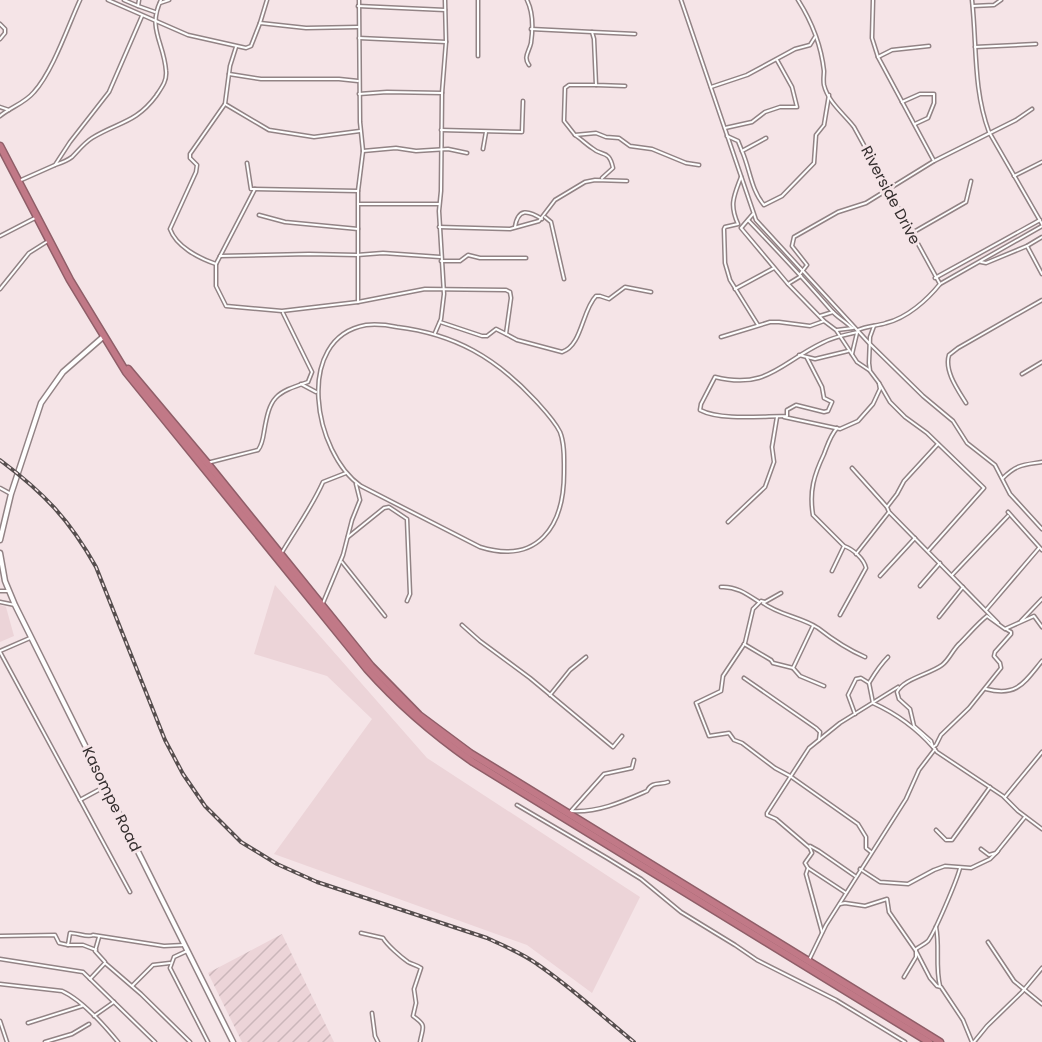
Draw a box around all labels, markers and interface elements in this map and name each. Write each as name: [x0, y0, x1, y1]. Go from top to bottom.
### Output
street label: Riverside Drive: [856, 142, 926, 248]
street label: Kasompe Road: [77, 743, 147, 855]

